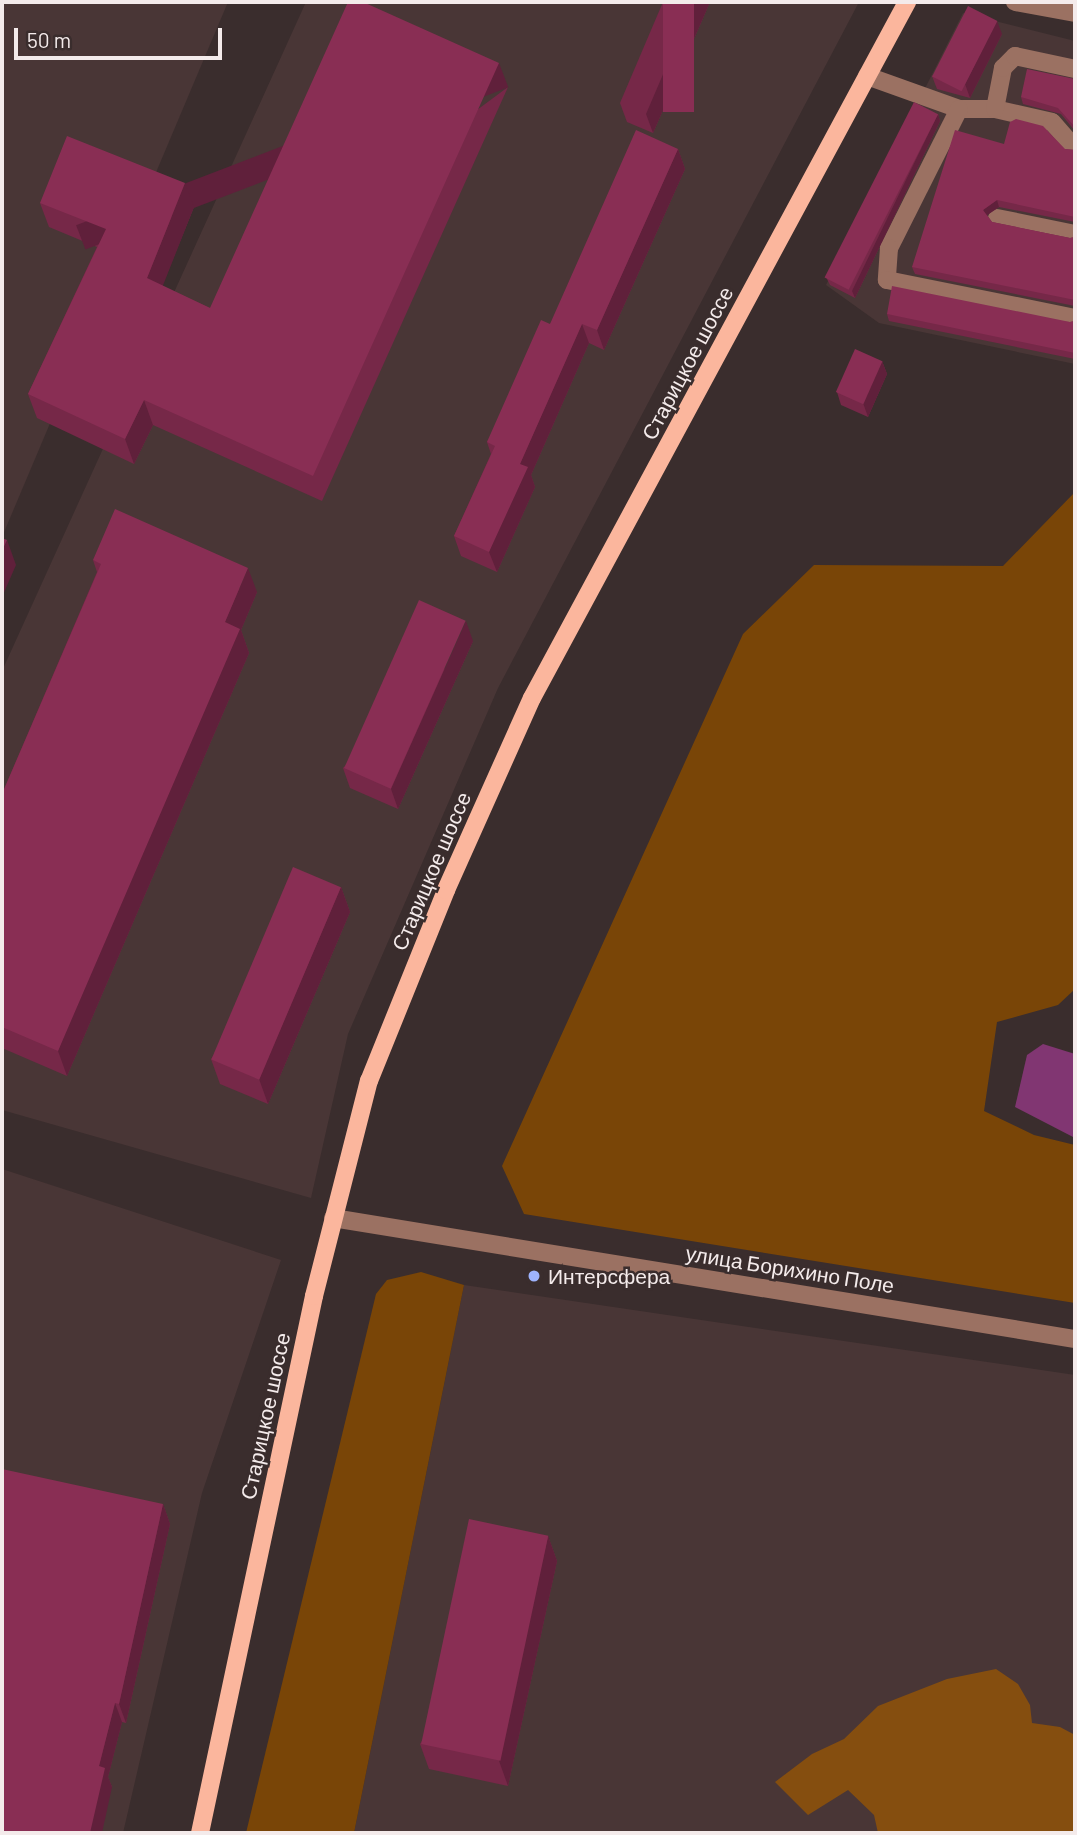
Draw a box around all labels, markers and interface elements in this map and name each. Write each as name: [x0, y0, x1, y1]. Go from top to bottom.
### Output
scale bar: [18, 14, 226, 58]
text: 50 m: [27, 27, 71, 52]
street label: Старицкое шоссе: [636, 282, 738, 444]
street label: Старицкое шоссе: [386, 788, 476, 954]
street label: улица Борихино Поле: [684, 1240, 896, 1298]
place label: Интерсфера: [548, 1263, 670, 1289]
marker: Интерсфера: [526, 1268, 542, 1284]
street label: Старицкое шоссе: [235, 1330, 295, 1502]

